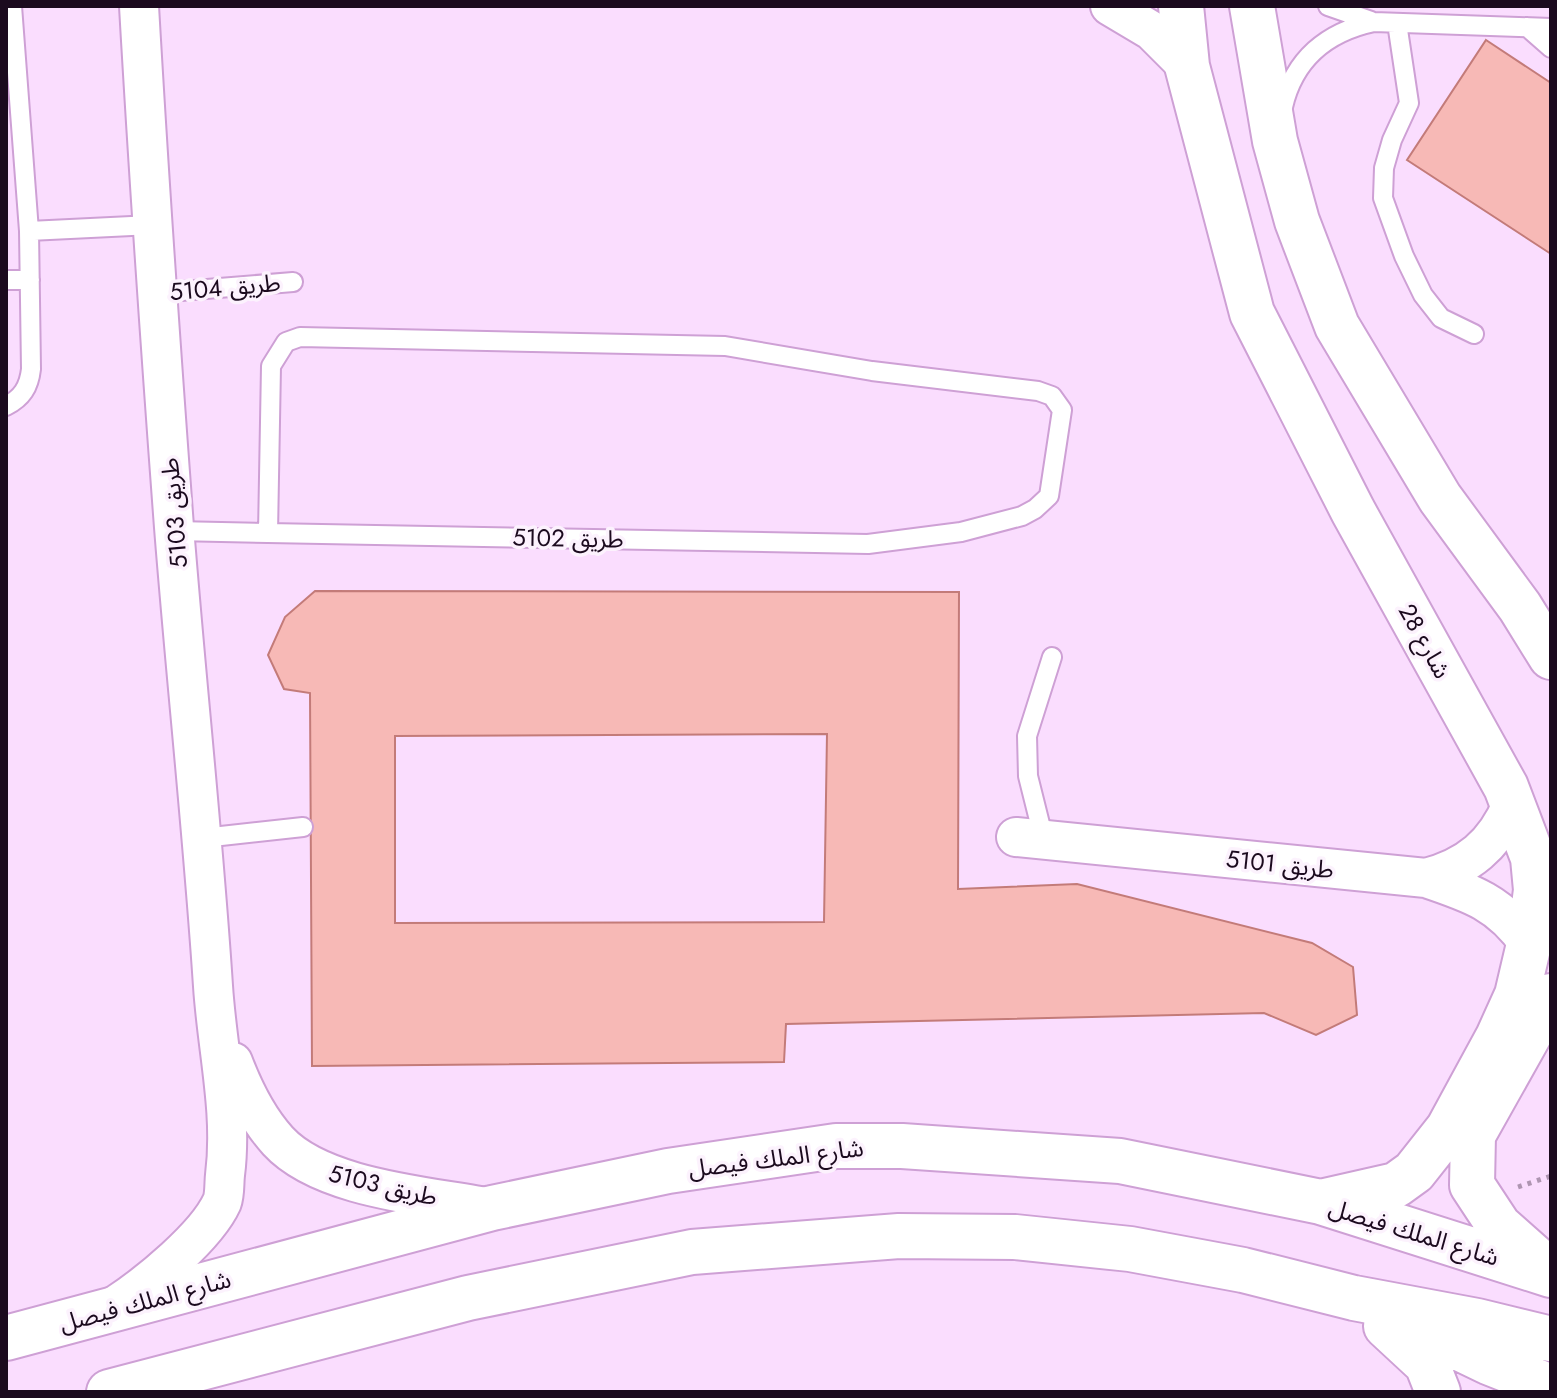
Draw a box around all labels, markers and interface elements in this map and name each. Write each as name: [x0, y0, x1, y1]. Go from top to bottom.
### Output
street label: طريق 5104: [168, 265, 282, 309]
street label: طريق 5103: [152, 456, 196, 570]
street label: طريق 5102: [512, 520, 624, 556]
street label: شارع 28: [1390, 597, 1460, 685]
street label: طريق 5101: [1224, 841, 1336, 887]
street label: شارع الملك فيصل: [686, 1130, 866, 1186]
street label: طريق 5103: [325, 1156, 441, 1214]
street label: شارع الملك فيصل: [1325, 1189, 1503, 1275]
street label: شارع الملك فيصل: [55, 1261, 235, 1341]

